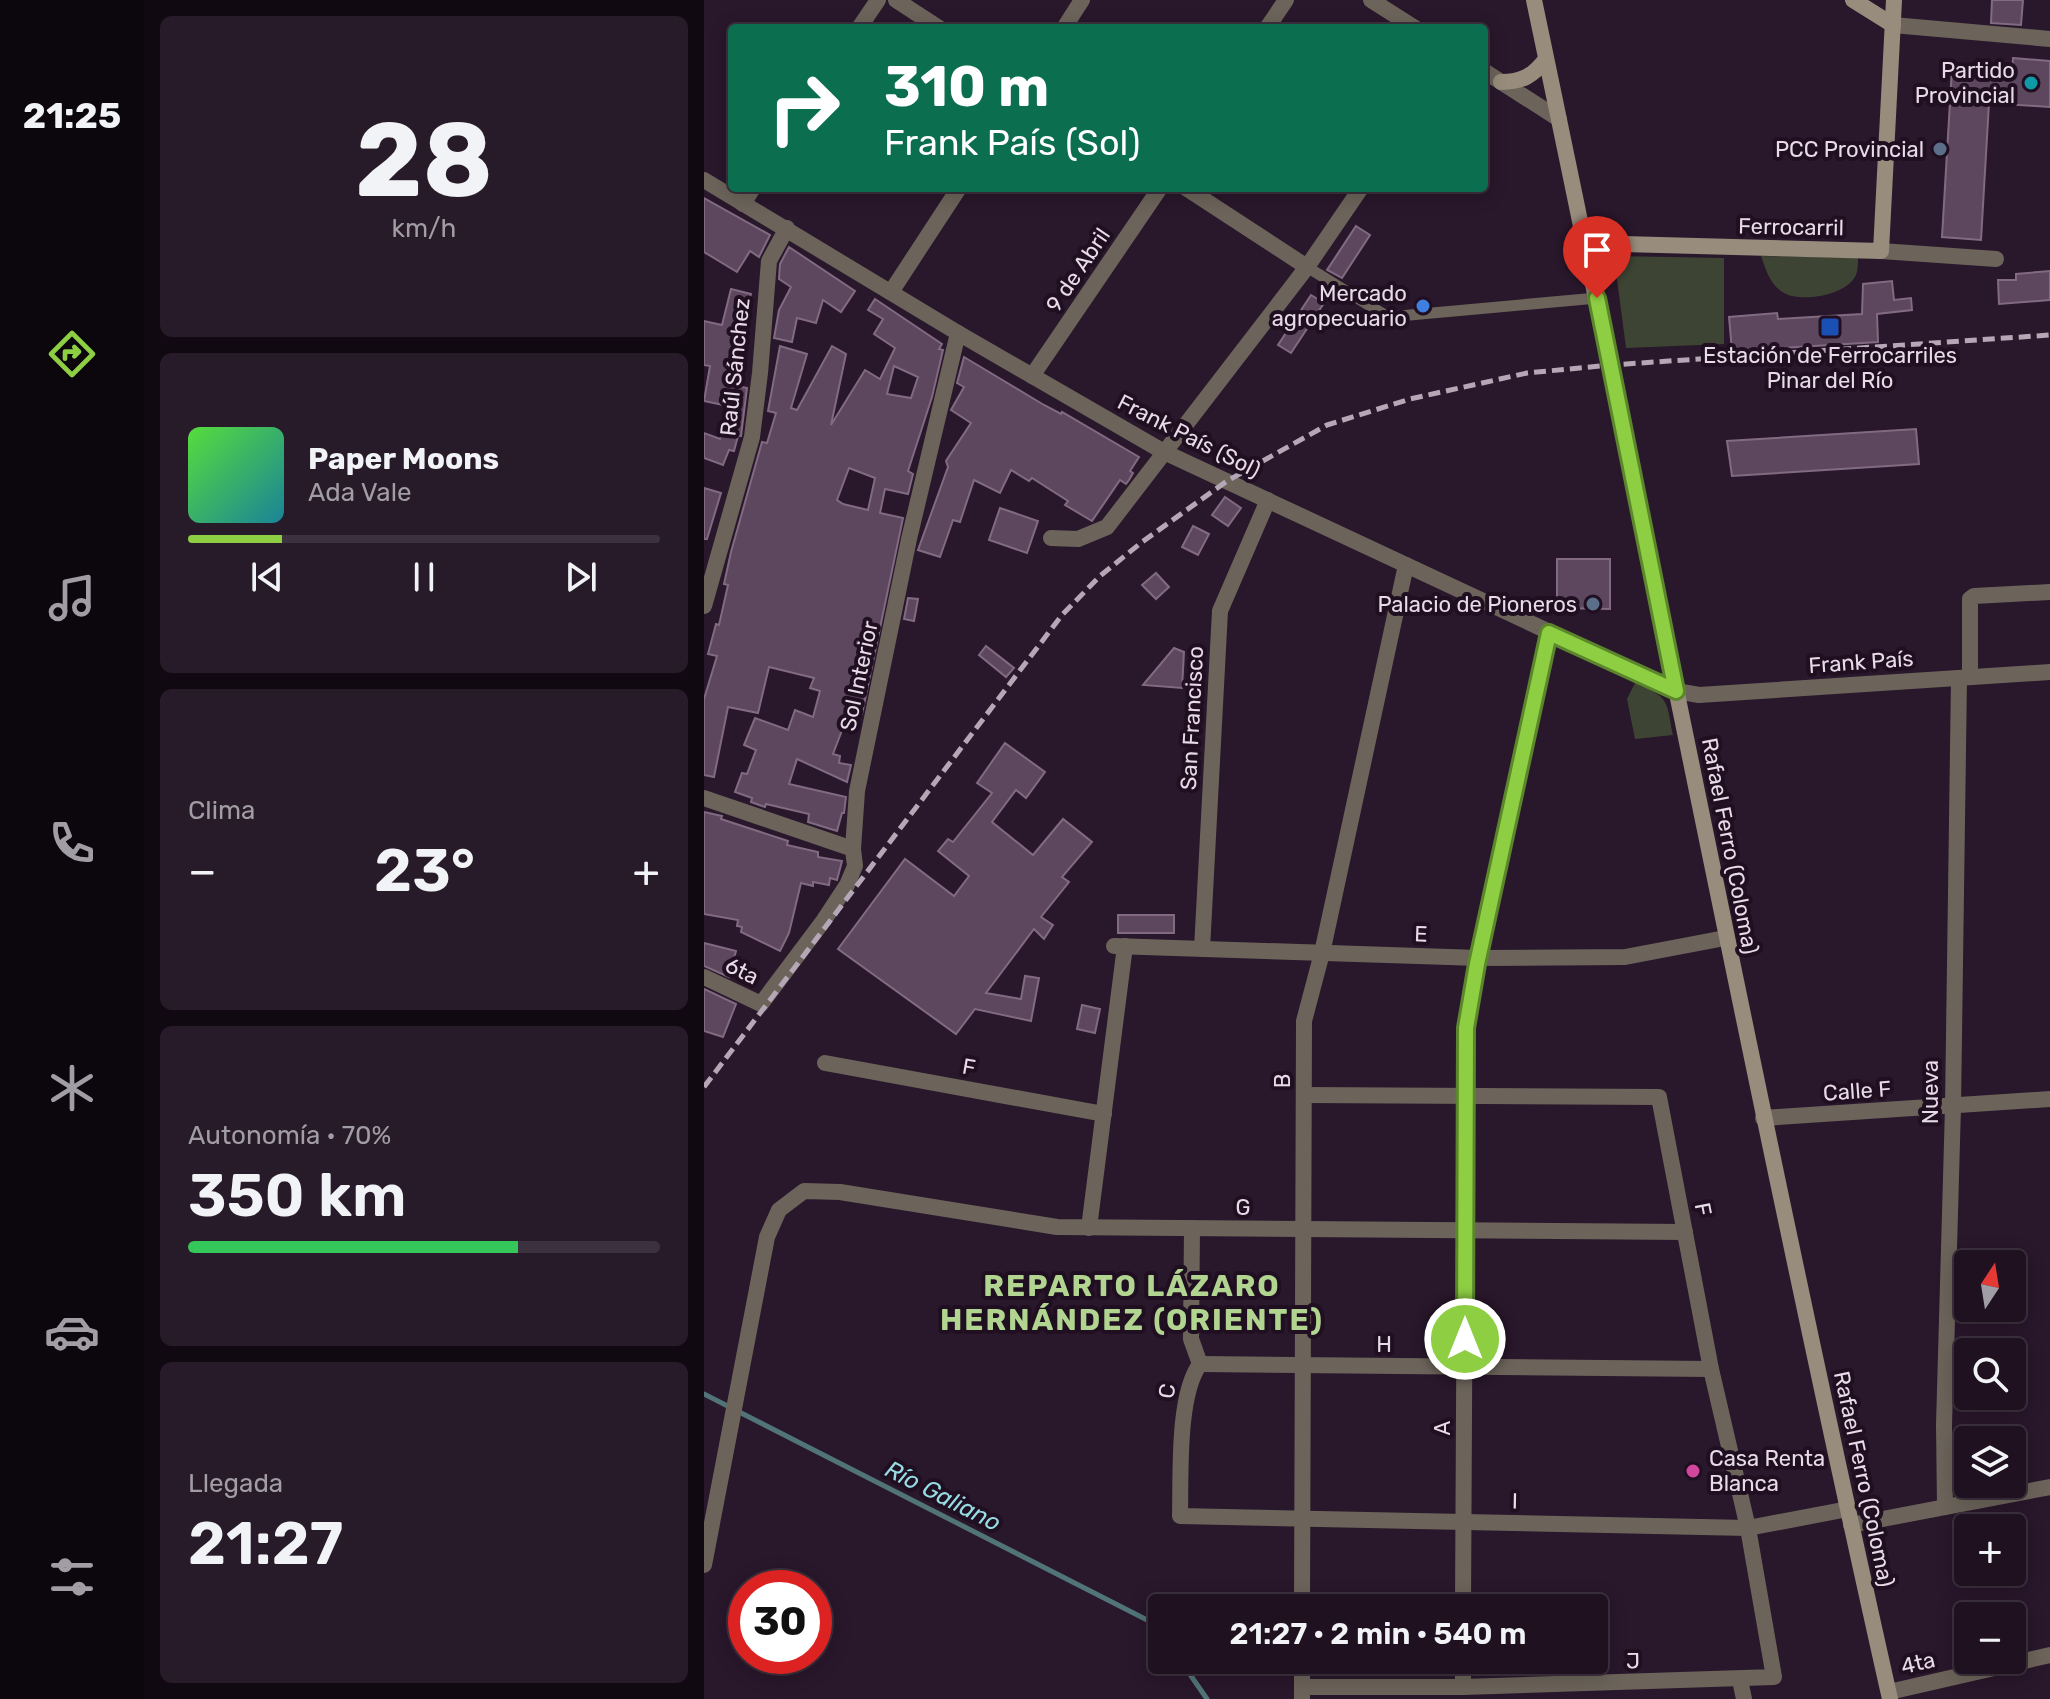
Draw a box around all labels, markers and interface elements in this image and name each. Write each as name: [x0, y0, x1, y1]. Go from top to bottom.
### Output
text: 310 m: [884, 54, 1049, 120]
icon: right: [752, 56, 856, 160]
place label: Partido Provincial: [1915, 57, 2015, 109]
marker: Partido Provincial: [2022, 74, 2040, 92]
text: 21:25: [23, 94, 121, 137]
text: 28: [355, 99, 493, 222]
text: Frank País (Sol): [884, 121, 1141, 164]
place label: PCC Provincial: [1775, 136, 1924, 163]
marker: PCC Provincial: [1931, 140, 1949, 158]
text: km/h: [392, 213, 456, 244]
street label: Ferrocarril: [1738, 213, 1844, 241]
pin: [1563, 216, 1631, 298]
street label: 9 de Abril: [1040, 223, 1116, 317]
icon: arrive: [1575, 228, 1619, 272]
place label: Mercado agropecuario: [1272, 280, 1407, 332]
street label: Raúl Sánchez: [714, 297, 756, 437]
marker: Mercado agropecuario: [1414, 297, 1432, 315]
marker: Estación de Ferrocarriles Pinar del Río: [1819, 316, 1841, 338]
icon: directions: [44, 326, 100, 382]
place label: Estación de Ferrocarriles Pinar del Río: [1703, 342, 1957, 394]
street label: Frank País (Sol): [1113, 388, 1265, 484]
text: Paper Moons: [308, 441, 499, 477]
text: Ada Vale: [308, 477, 412, 508]
icon: previous: [245, 555, 289, 599]
icon: pause: [402, 555, 446, 599]
icon: next: [559, 555, 603, 599]
icon: music: [44, 570, 100, 626]
place label: Palacio de Pioneros: [1377, 591, 1577, 618]
marker: Palacio de Pioneros: [1584, 595, 1602, 613]
street label: Sol Interior: [834, 618, 884, 733]
street label: San Francisco: [1175, 645, 1209, 791]
street label: Frank País: [1808, 645, 1914, 679]
street label: Rafael Ferro (Coloma): [1696, 736, 1764, 956]
text: Clima: [188, 795, 255, 826]
icon: phone: [44, 815, 100, 871]
text: 23°: [374, 835, 475, 906]
text: −: [188, 845, 217, 897]
text: +: [633, 845, 660, 897]
street label: E: [1414, 920, 1428, 948]
street label: 6ta: [721, 951, 763, 991]
street label: F: [960, 1053, 978, 1081]
icon: climate: [44, 1060, 100, 1116]
street label: Nueva: [1917, 1060, 1944, 1124]
street label: B: [1269, 1074, 1296, 1088]
street label: Calle F: [1822, 1075, 1892, 1107]
text: Autonomía · 70%: [188, 1120, 391, 1151]
text: 350 km: [188, 1160, 406, 1231]
street label: G: [1236, 1194, 1250, 1221]
street label: F: [1689, 1200, 1717, 1218]
north arrow: [1954, 1250, 2026, 1322]
map controls: [1954, 1250, 2026, 1674]
district label: REPARTO LÁZARO HERNÁNDEZ (ORIENTE): [940, 1268, 1324, 1338]
position arrow: [1423, 1297, 1507, 1381]
icon: car: [44, 1304, 100, 1360]
street label: H: [1376, 1331, 1392, 1358]
button: search: [1954, 1338, 2026, 1410]
street label: Rafael Ferro (Coloma): [1828, 1369, 1900, 1589]
street label: C: [1153, 1382, 1181, 1400]
street label: A: [1429, 1420, 1456, 1435]
button: layers: [1954, 1426, 2026, 1498]
place label: Casa Renta Blanca: [1709, 1445, 1825, 1497]
water label: Río Galiano: [881, 1455, 1005, 1537]
marker: Casa Renta Blanca: [1684, 1462, 1702, 1480]
text: Llegada: [188, 1468, 283, 1499]
street label: I: [1512, 1487, 1518, 1515]
text: 21:27: [188, 1508, 343, 1579]
button: +: [1954, 1514, 2026, 1586]
icon: filters: [44, 1549, 100, 1605]
speed limit sign: 30: [728, 1570, 832, 1674]
button: −: [1954, 1602, 2026, 1674]
text: 21:27 · 2 min · 540 m: [1230, 1616, 1527, 1652]
street label: 4ta: [1898, 1646, 1938, 1680]
street label: J: [1626, 1647, 1640, 1675]

